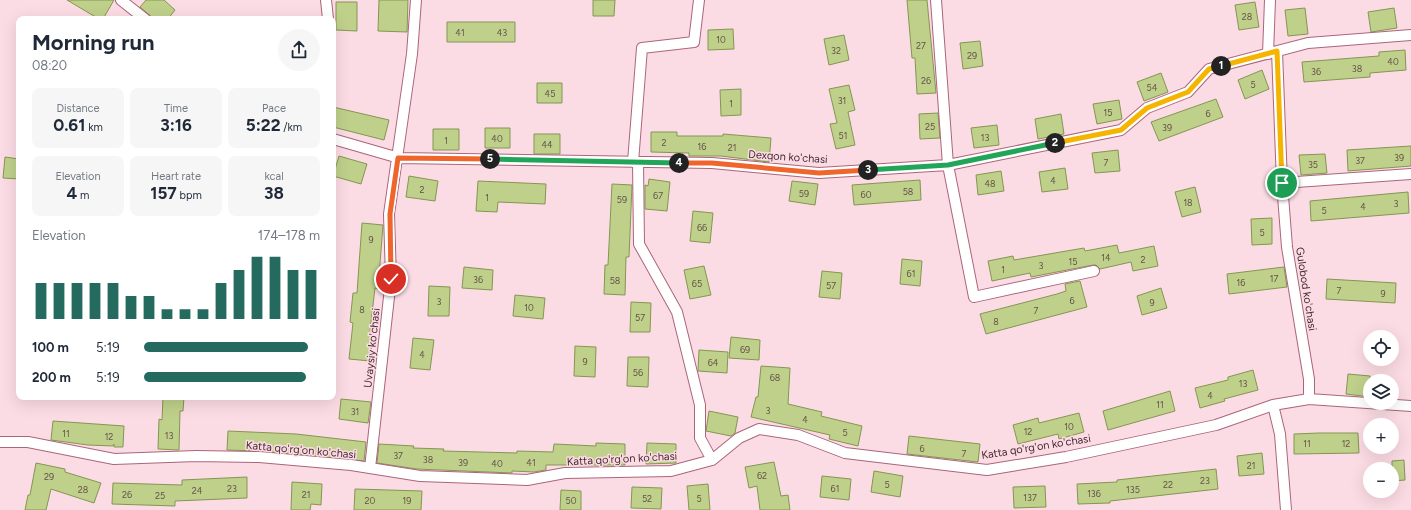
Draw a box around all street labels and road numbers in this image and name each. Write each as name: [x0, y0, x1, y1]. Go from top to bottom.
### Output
street label: Dexqon ko'chasi: [748, 148, 828, 166]
street label: Gulobod ko'chasi: [1293, 246, 1319, 332]
street label: Uvaysiy ko'chasi: [361, 308, 383, 388]
street label: Katta qo'rg'on ko'chasi: [980, 432, 1092, 462]
street label: Katta qo'rg'on ko'chasi: [245, 439, 357, 461]
street label: Katta qo'rg'on ko'chasi: [566, 450, 678, 468]

